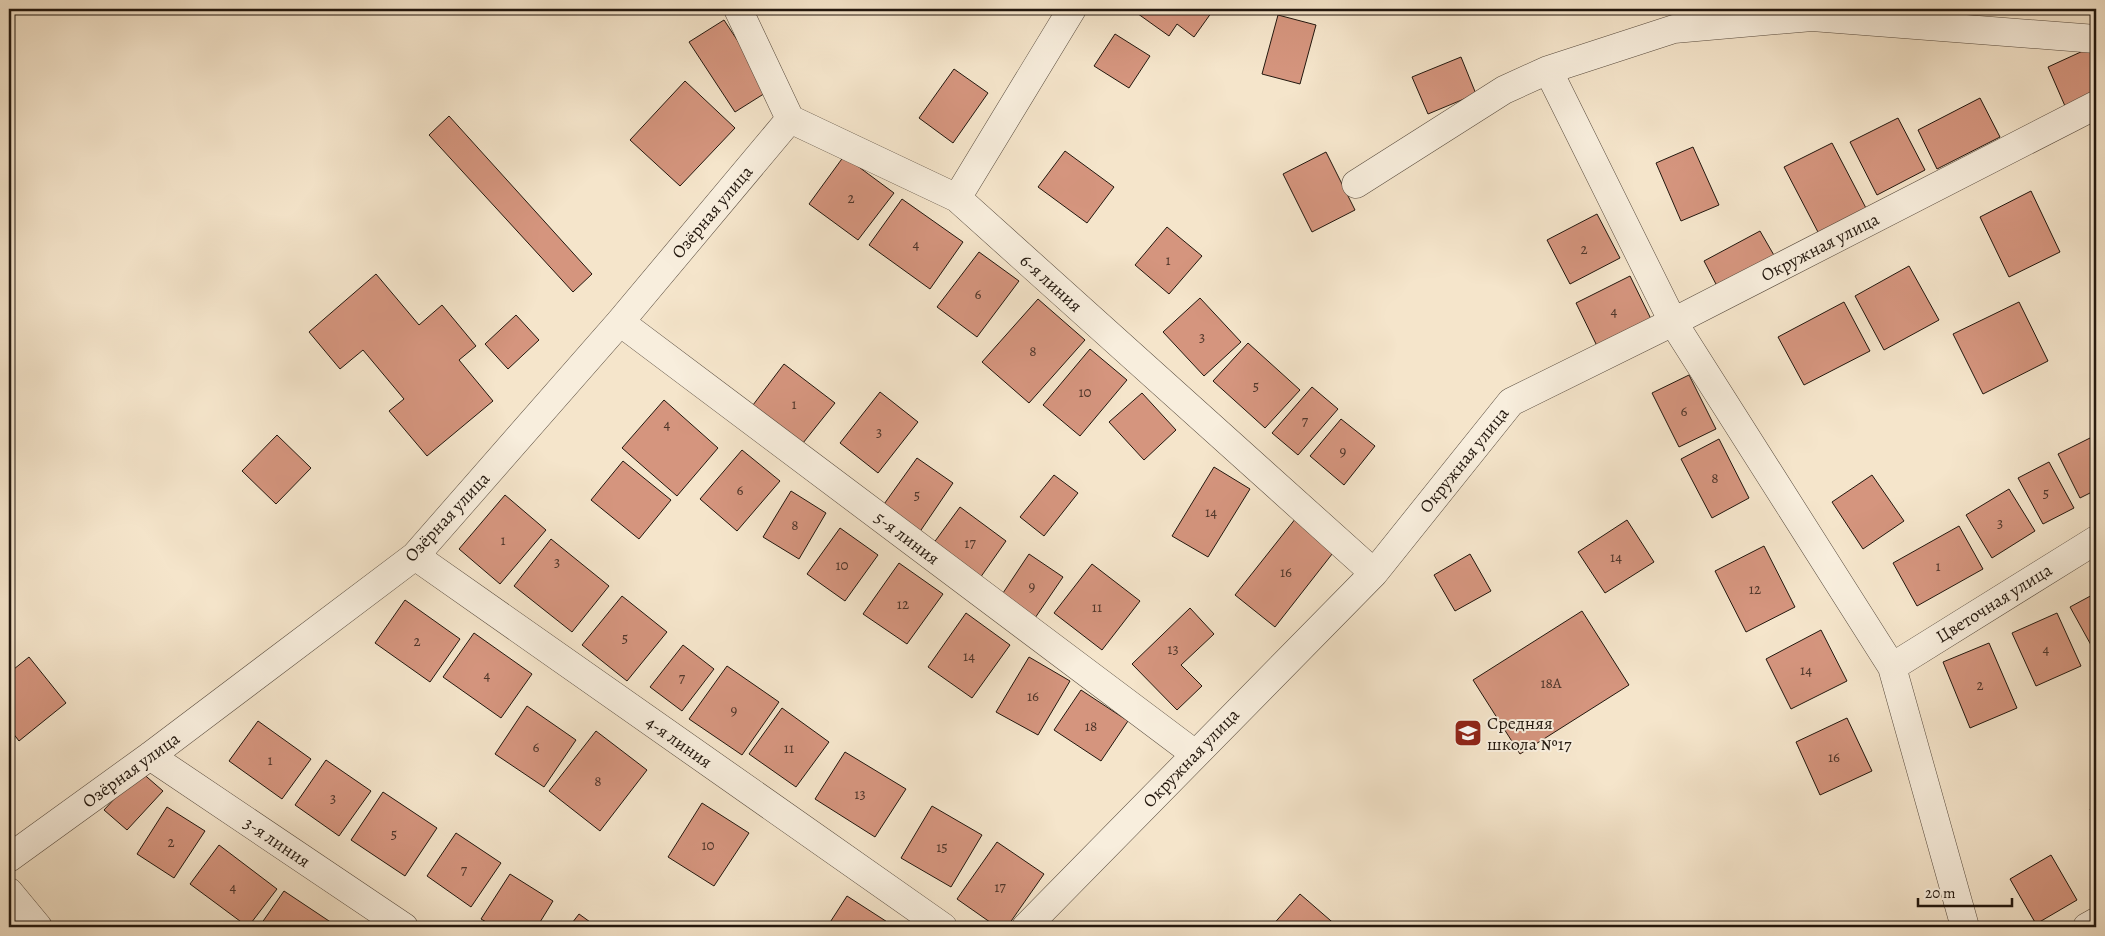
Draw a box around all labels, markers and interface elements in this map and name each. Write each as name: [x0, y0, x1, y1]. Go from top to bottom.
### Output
street label: Озёрная улица: [666, 160, 759, 264]
house number: 2: [847, 188, 855, 208]
street label: Окружная улица: [1757, 207, 1884, 287]
house number: 4: [913, 234, 920, 254]
house number: 2: [1580, 239, 1588, 259]
street label: 6-я линия: [1015, 249, 1087, 317]
house number: 1: [1165, 250, 1171, 270]
house number: 6: [975, 284, 982, 304]
house number: 4: [1611, 301, 1618, 321]
house number: 3: [1199, 327, 1205, 347]
house number: 8: [1029, 341, 1037, 361]
house number: 5: [1253, 376, 1259, 396]
house number: 10: [1078, 382, 1092, 402]
house number: 1: [791, 394, 797, 414]
house number: 6: [1681, 401, 1688, 421]
street label: Окружная улица: [1414, 402, 1515, 518]
house number: 7: [1302, 411, 1309, 431]
house number: 4: [664, 414, 671, 434]
house number: 3: [876, 422, 882, 442]
house number: 9: [1340, 441, 1347, 461]
street label: Озёрная улица: [399, 466, 495, 567]
house number: 8: [1711, 468, 1719, 488]
house number: 6: [737, 480, 744, 500]
house number: 5: [2043, 483, 2049, 503]
house number: 5: [914, 485, 920, 505]
house number: 14: [1205, 502, 1217, 522]
street label: 5-я линия: [870, 506, 944, 570]
house number: 3: [1997, 513, 2003, 533]
house number: 8: [791, 515, 799, 535]
house number: 1: [500, 530, 506, 550]
house number: 17: [964, 533, 976, 553]
house number: 14: [1610, 547, 1622, 567]
house number: 3: [554, 552, 560, 572]
house number: 10: [835, 555, 849, 575]
house number: 1: [1935, 556, 1941, 576]
street label: Цветочная улица: [1932, 557, 2057, 648]
house number: 16: [1280, 562, 1292, 582]
house number: 9: [1029, 576, 1036, 596]
house number: 12: [1749, 579, 1761, 599]
house number: 12: [897, 594, 909, 614]
house number: 11: [1092, 597, 1102, 617]
house number: 5: [622, 628, 628, 648]
house number: 2: [413, 631, 421, 651]
house number: 13: [1167, 639, 1179, 659]
house number: 4: [2043, 639, 2050, 659]
house number: 14: [963, 646, 975, 666]
house number: 14: [1800, 660, 1812, 680]
house number: 4: [484, 665, 491, 685]
house number: 7: [679, 668, 686, 688]
house number: 18А: [1540, 673, 1562, 693]
house number: 2: [1976, 675, 1984, 695]
house number: 16: [1027, 686, 1039, 706]
house number: 9: [731, 700, 738, 720]
street label: Окружная улица: [1137, 703, 1245, 813]
street label: 4-я линия: [641, 710, 717, 774]
place label: Средняя школа №17: [1487, 711, 1572, 756]
house number: 18: [1085, 716, 1097, 736]
school or university icon: Средняя школа №17: [1453, 718, 1483, 748]
street label: Озёрная улица: [77, 726, 185, 813]
house number: 6: [533, 737, 540, 757]
house number: 11: [784, 738, 794, 758]
house number: 16: [1828, 747, 1840, 767]
house number: 1: [267, 750, 273, 770]
house number: 8: [594, 771, 602, 791]
house number: 13: [854, 784, 866, 804]
house number: 3: [330, 788, 336, 808]
street label: 3-я линия: [239, 811, 315, 873]
house number: 5: [391, 824, 397, 844]
house number: 2: [167, 832, 175, 852]
house number: 10: [701, 835, 715, 855]
house number: 15: [936, 837, 948, 857]
house number: 7: [461, 860, 468, 880]
scale bar: [1918, 876, 2011, 908]
house number: 4: [230, 877, 237, 897]
house number: 17: [994, 877, 1006, 897]
text: 20 m: [1925, 883, 1956, 903]

